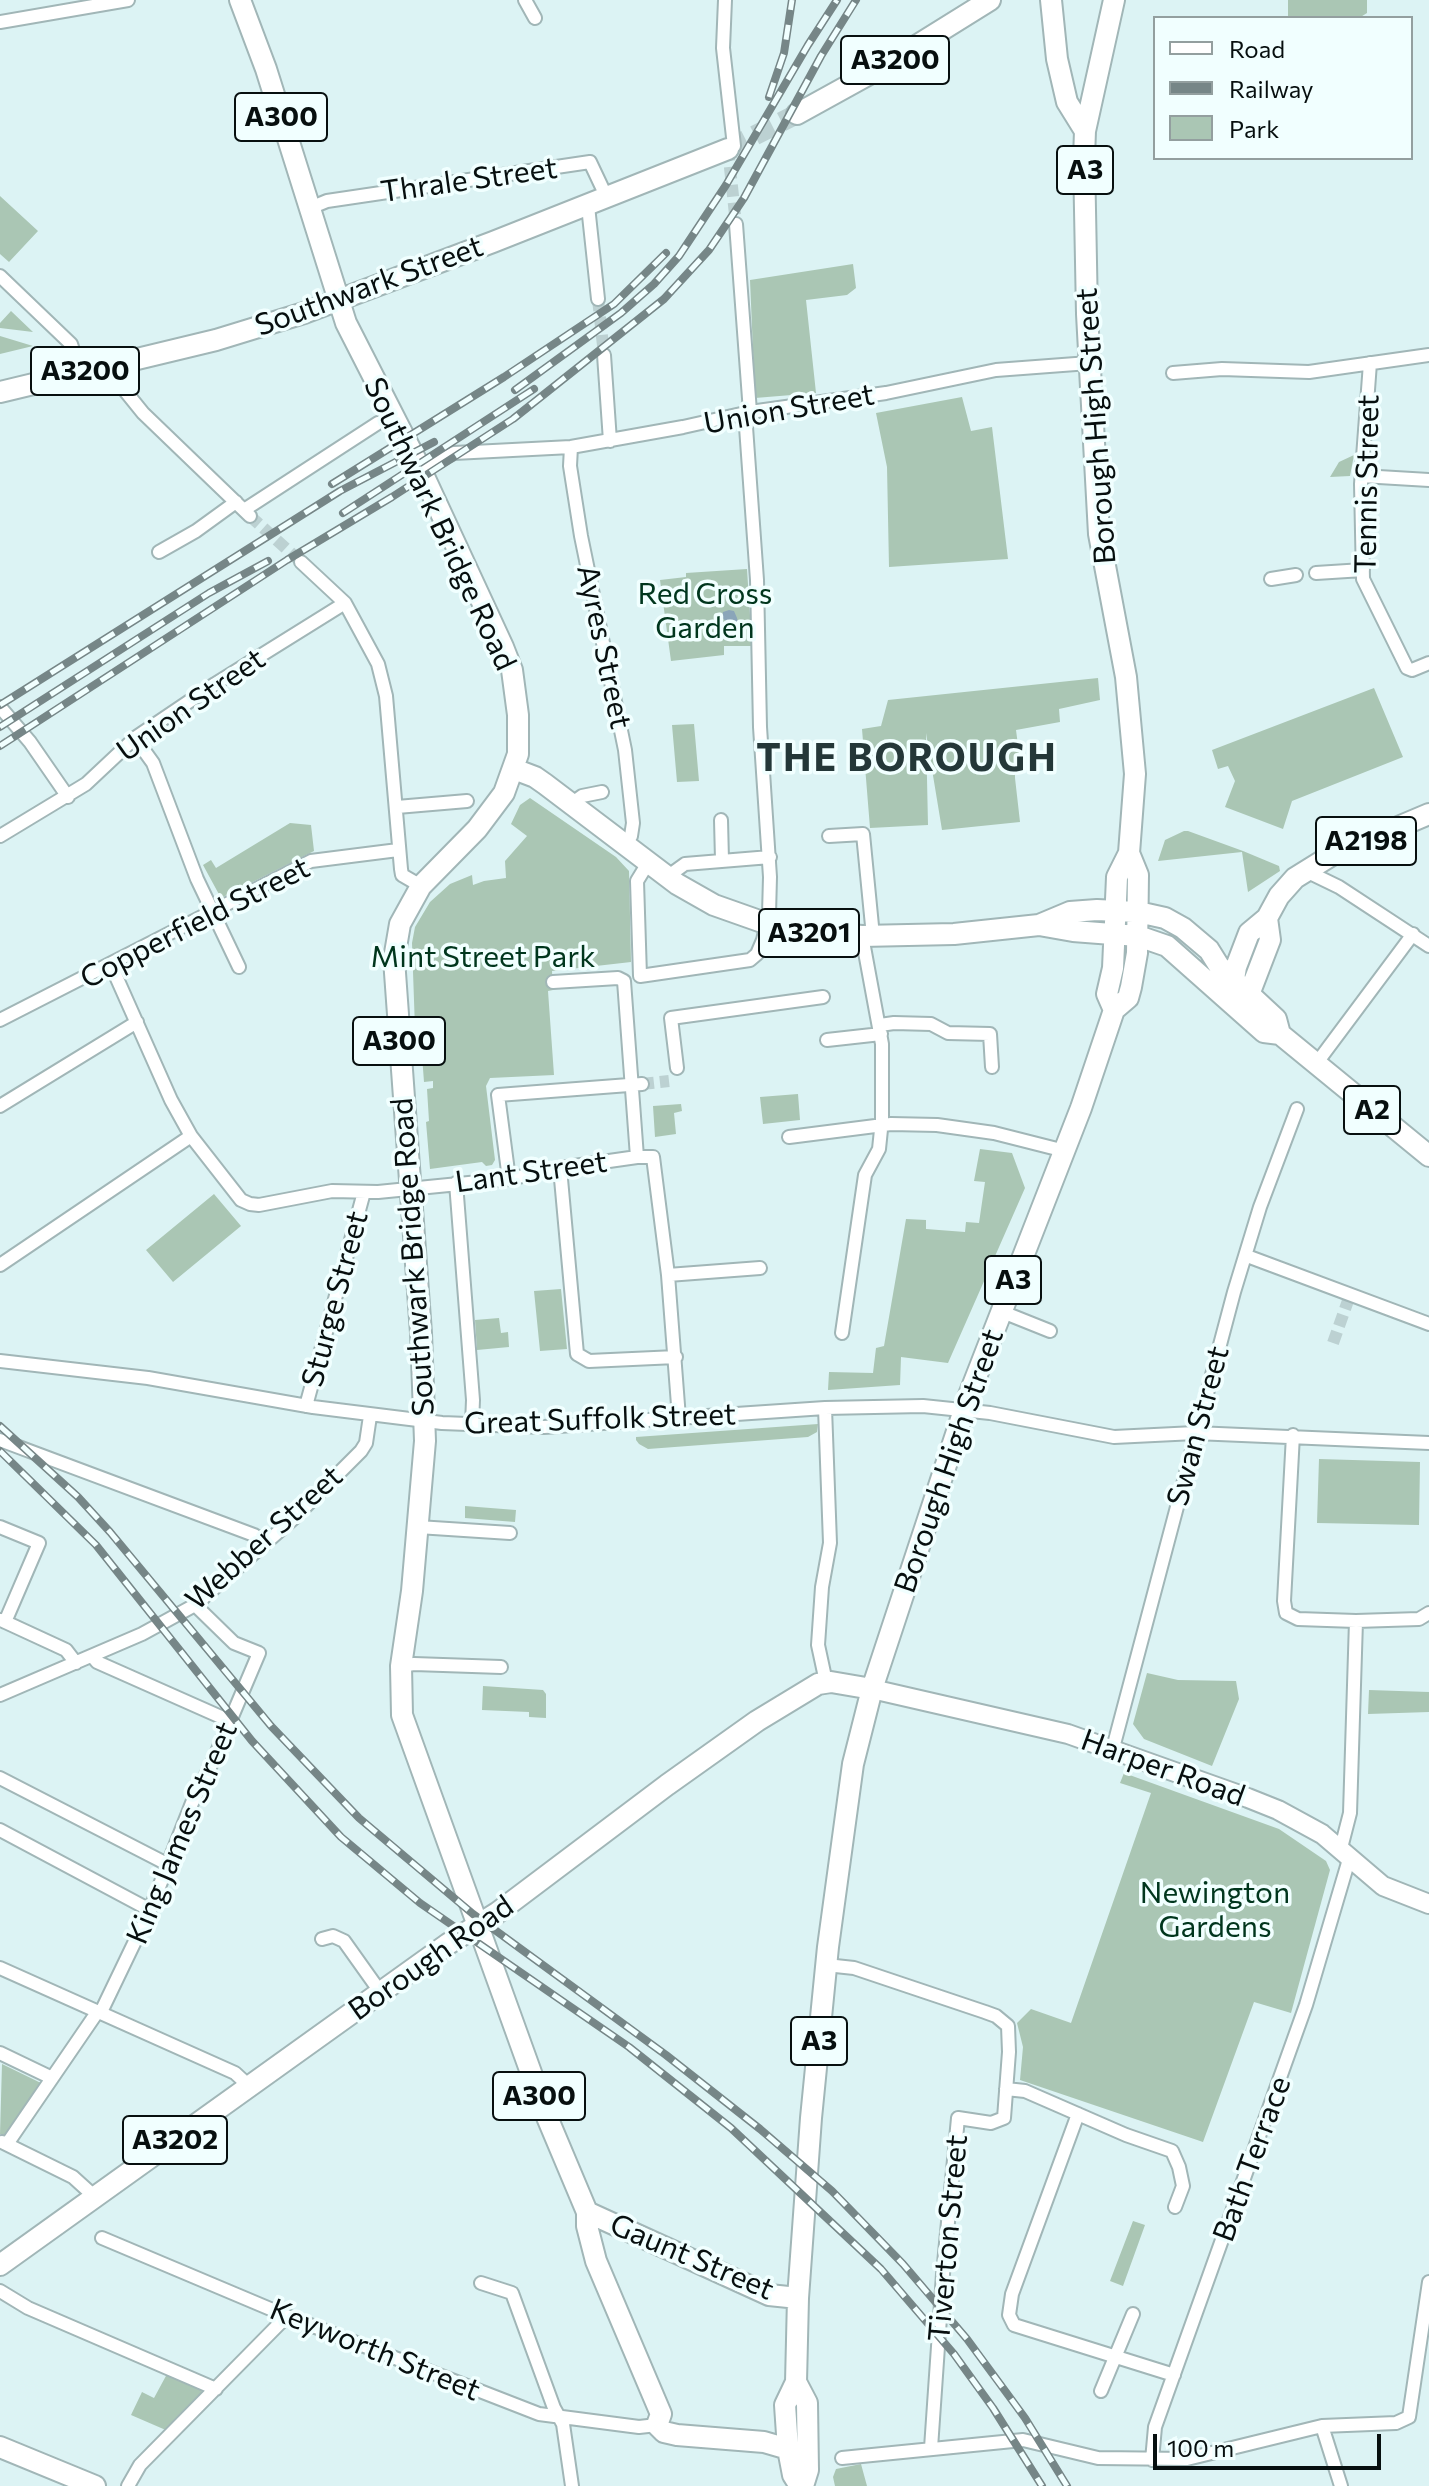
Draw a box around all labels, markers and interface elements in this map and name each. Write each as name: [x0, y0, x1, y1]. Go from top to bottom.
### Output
legend: [1153, 16, 1413, 160]
text: Road: [1229, 34, 1285, 63]
road number: A3200: [841, 36, 949, 84]
text: Railway: [1229, 74, 1314, 103]
road number: A300: [235, 93, 327, 141]
text: Park: [1229, 114, 1279, 143]
road number: A3: [1057, 146, 1113, 194]
street label: Thrale Street: [378, 150, 560, 210]
street label: Southwark Street: [250, 228, 488, 344]
street label: Borough High Street: [1068, 287, 1124, 565]
road number: A3200: [31, 347, 139, 395]
street label: Southwark Bridge Road: [356, 372, 524, 676]
street label: Union Street: [701, 376, 877, 442]
street label: Tennis Street: [1347, 394, 1387, 574]
street label: Ayres Street: [569, 562, 639, 732]
park label: Red Cross Garden: [638, 576, 772, 646]
street label: Union Street: [110, 641, 272, 769]
district label: THE BOROUGH: [756, 735, 1058, 781]
road number: A2198: [1316, 817, 1416, 865]
street label: Copperfield Street: [74, 850, 316, 996]
road number: A3201: [759, 909, 859, 957]
park label: Mint Street Park: [371, 939, 595, 975]
road number: A300: [353, 1017, 445, 1065]
road number: A2: [1344, 1086, 1400, 1134]
street label: Southwark Bridge Road: [384, 1097, 442, 1417]
street label: Lant Street: [453, 1144, 609, 1200]
street label: Sturge Street: [294, 1207, 376, 1391]
road number: A3: [985, 1256, 1041, 1304]
street label: Borough High Street: [887, 1324, 1011, 1598]
street label: Swan Street: [1159, 1342, 1237, 1510]
street label: Great Suffolk Street: [463, 1396, 737, 1442]
street label: Webber Street: [178, 1458, 350, 1618]
street label: King James Street: [119, 1717, 245, 1949]
street label: Harper Road: [1076, 1722, 1250, 1814]
park label: Newington Gardens: [1140, 1875, 1290, 1946]
street label: Borough Road: [342, 1888, 520, 2028]
road number: A3: [791, 2017, 847, 2065]
road number: A300: [493, 2072, 585, 2120]
street label: Bath Terrace: [1205, 2072, 1299, 2246]
road number: A3202: [123, 2116, 227, 2164]
street label: Tiverton Street: [921, 2133, 975, 2343]
street label: Gaunt Street: [605, 2206, 779, 2308]
street label: Keyworth Street: [265, 2291, 485, 2409]
scale bar: [1157, 2418, 1385, 2468]
text: 100 m: [1167, 2433, 1234, 2462]

